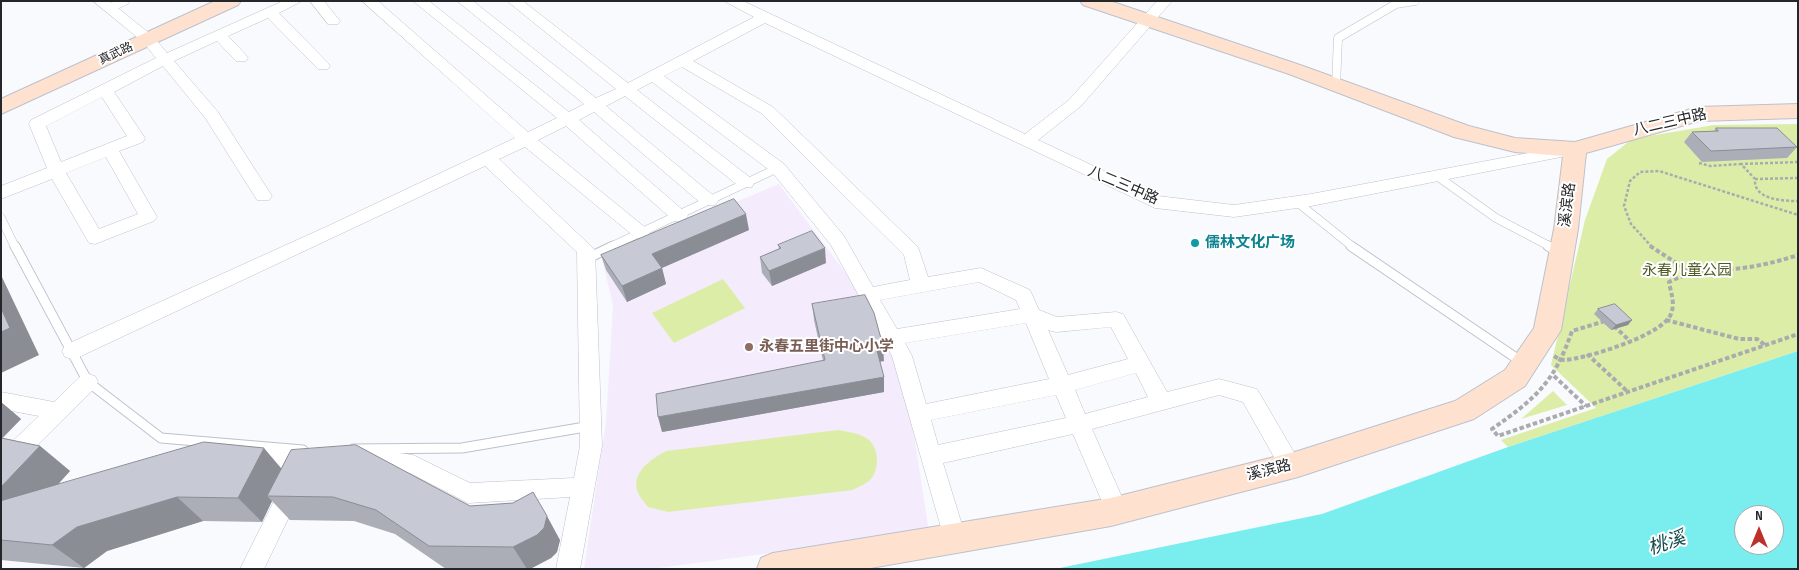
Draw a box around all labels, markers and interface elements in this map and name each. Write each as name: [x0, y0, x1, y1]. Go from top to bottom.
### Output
street label: 真武路: [97, 40, 135, 68]
street label: 八二三中路: [1631, 106, 1709, 140]
street label: 八二三中路: [1085, 163, 1161, 209]
street label: 溪滨路: [1556, 182, 1580, 228]
place label: 儒林文化广场: [1205, 234, 1295, 252]
marker: 儒林文化广场: [1189, 237, 1201, 249]
park label: 永春儿童公园: [1642, 262, 1732, 280]
place label: 永春五里街中心小学: [759, 338, 894, 356]
marker: 永春五里街中心小学: [743, 341, 755, 353]
street label: 溪滨路: [1245, 457, 1293, 485]
north arrow: [1734, 505, 1784, 555]
text: N: [1755, 507, 1763, 524]
water label: 桃溪: [1645, 527, 1689, 561]

